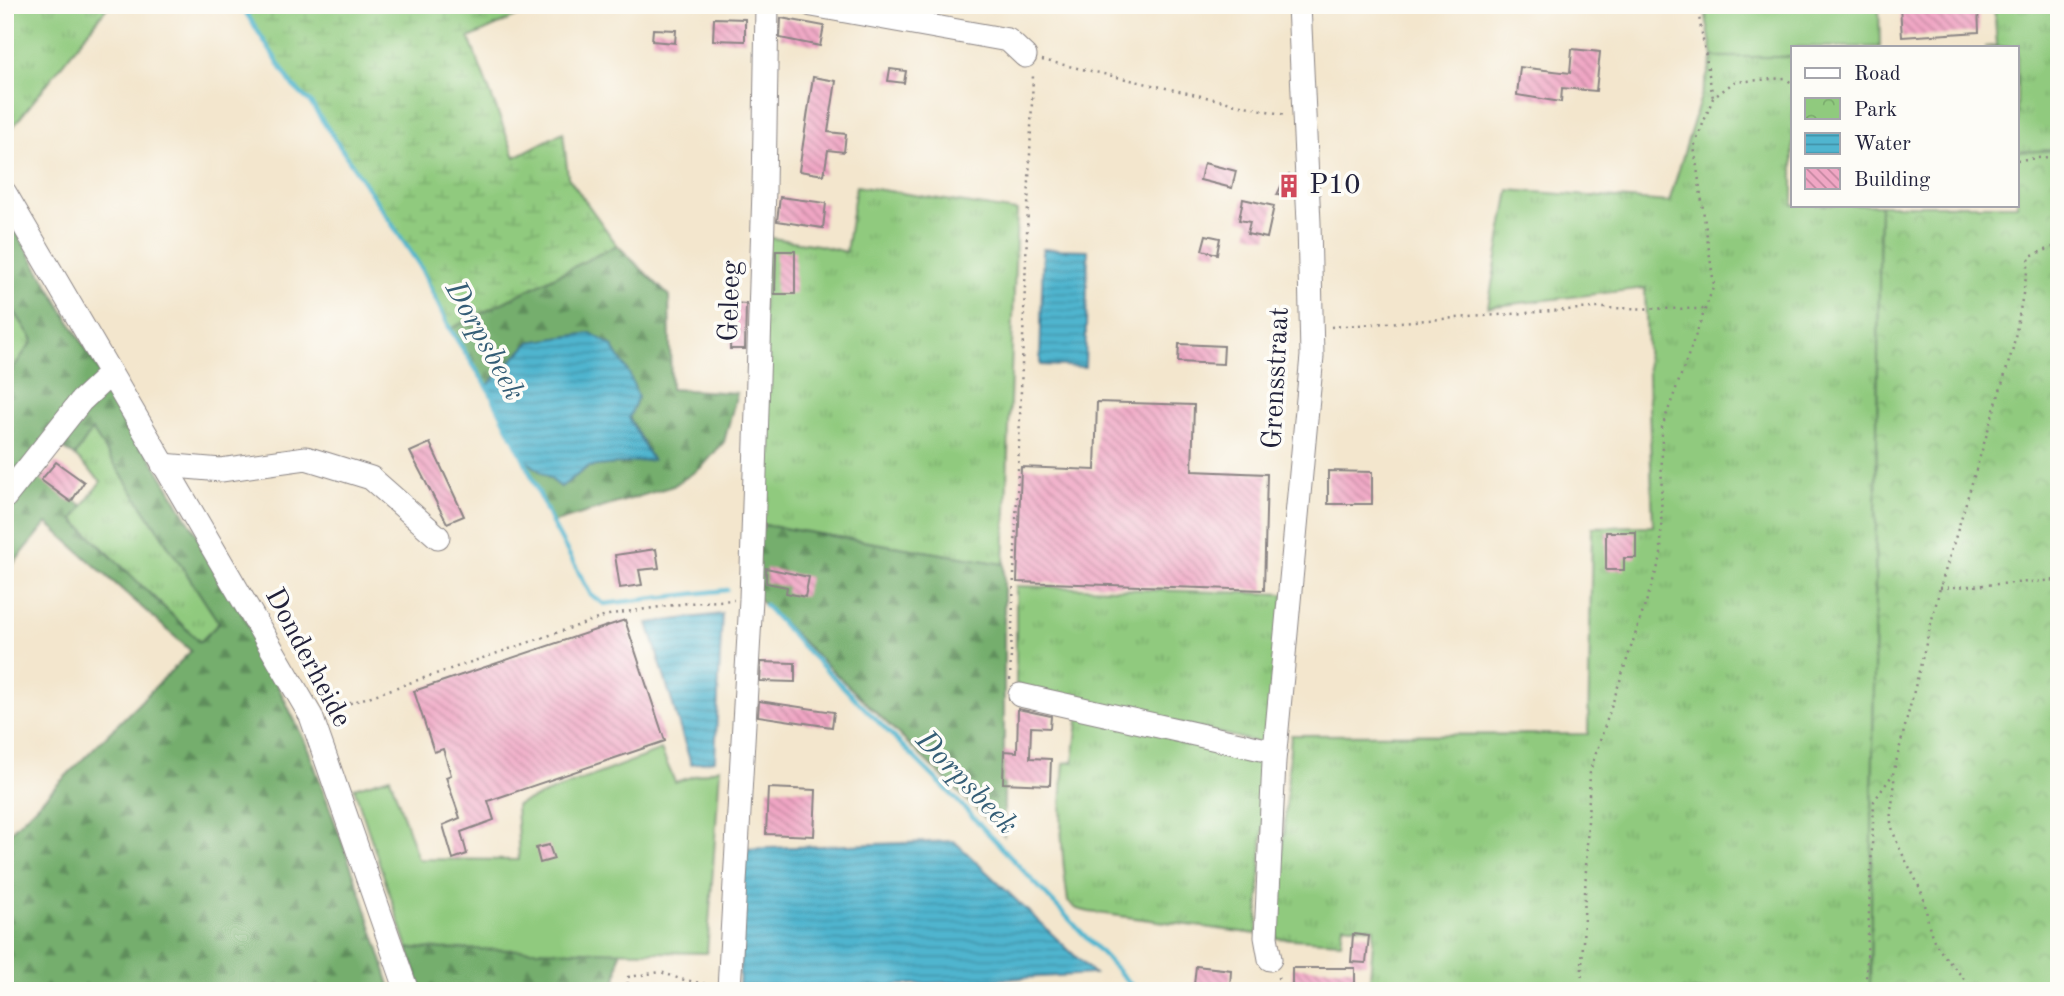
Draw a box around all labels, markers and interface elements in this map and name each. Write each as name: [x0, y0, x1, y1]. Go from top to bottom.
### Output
legend: [1791, 46, 2018, 206]
text: Road: [1854, 64, 1901, 85]
text: Park: [1854, 100, 1897, 121]
text: Water: [1854, 134, 1911, 155]
text: Building: [1854, 170, 1931, 191]
building icon: P10: [1275, 172, 1303, 200]
place label: P10: [1309, 172, 1361, 200]
street label: Geleeg: [716, 260, 746, 342]
water label: Dorpsbeek: [438, 275, 529, 406]
street label: Grensstraat: [1259, 306, 1295, 450]
street label: Donderheide: [259, 584, 355, 732]
water label: Dorpsbeek: [909, 724, 1023, 841]

